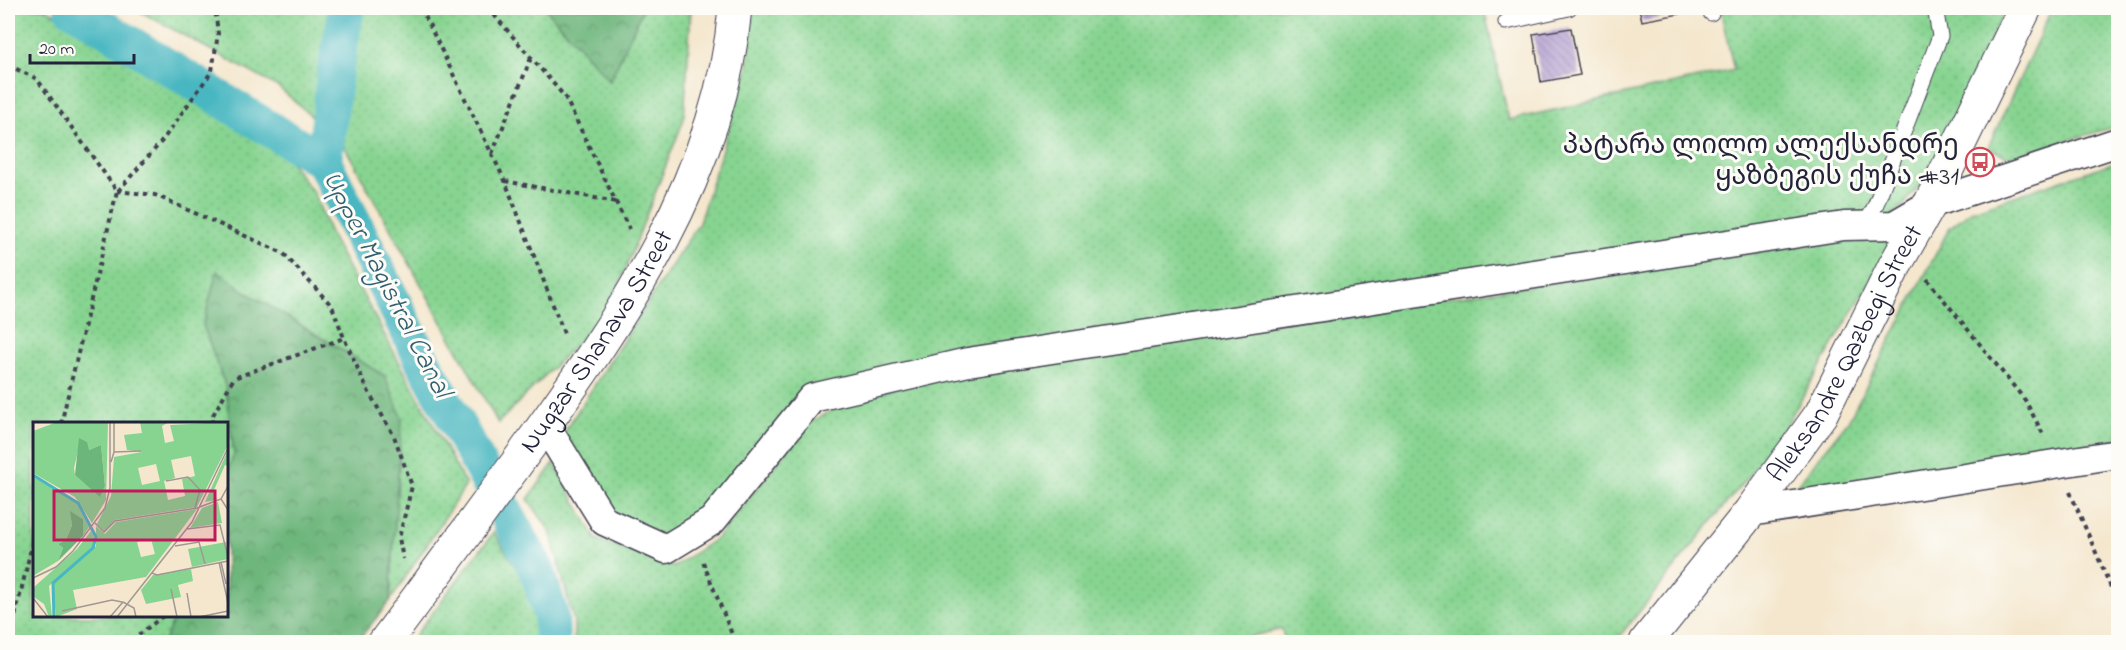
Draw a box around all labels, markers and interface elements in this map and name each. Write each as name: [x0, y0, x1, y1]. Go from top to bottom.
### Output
scale bar: [30, 27, 134, 65]
text: 20 m: [39, 37, 74, 63]
place label: პატარა ლილო ალექსანდრე ყაზბეგის ქუჩა #31: [1563, 127, 1959, 197]
bus stop icon: პატარა ლილო ალექსანდრე ყაზბეგის ქუჩა #31: [1964, 146, 1996, 178]
water label: Upper Magistral Canal: [311, 165, 462, 408]
street label: Aleksandre Qazbegi Street: [1758, 218, 1934, 491]
street label: Nugzar Shanava Street: [510, 223, 684, 462]
inset map: [33, 422, 228, 617]

